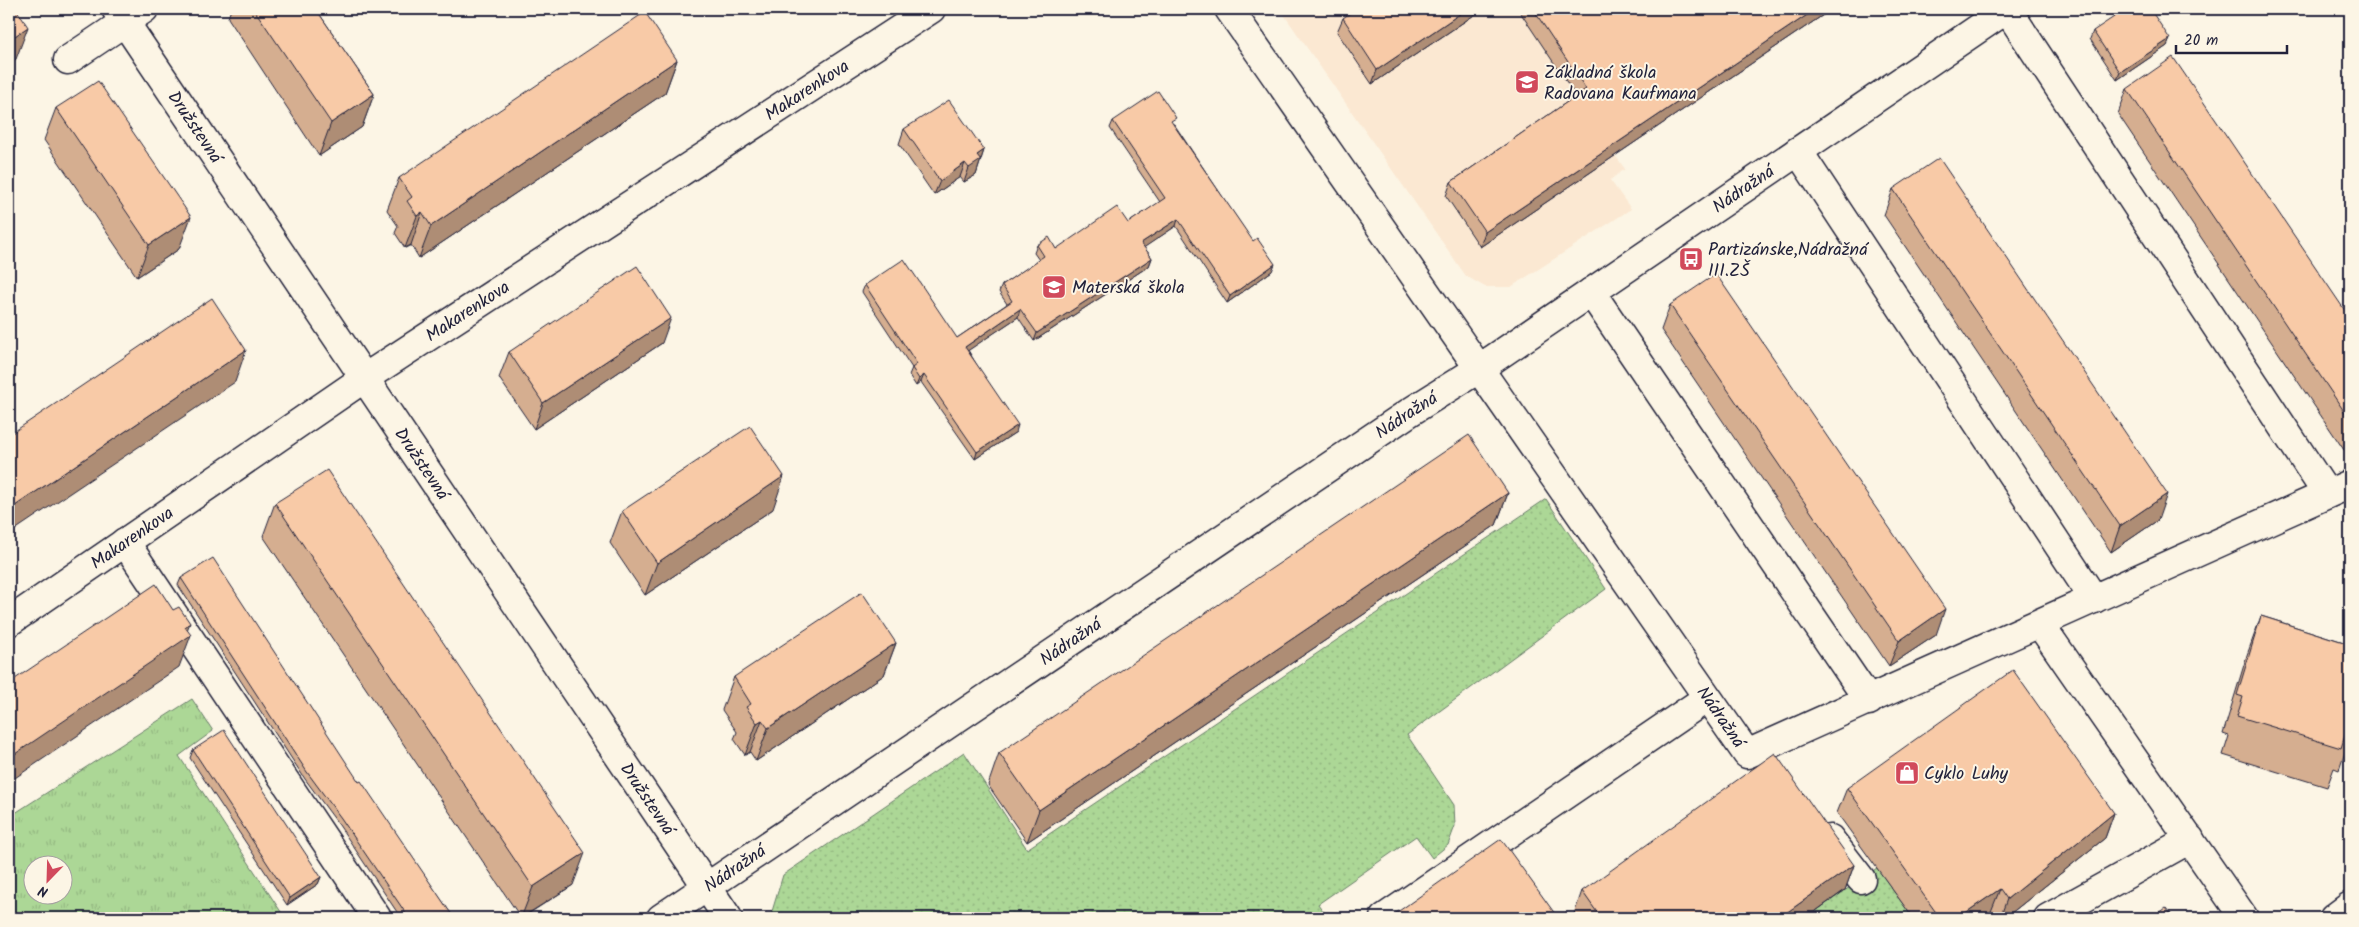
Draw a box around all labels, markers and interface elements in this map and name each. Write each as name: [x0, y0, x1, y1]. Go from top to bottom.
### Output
scale bar: [2176, 22, 2288, 54]
text: 20 m: [2184, 29, 2218, 53]
street label: Makarenkova: [759, 53, 856, 130]
place label: Základná škola Radovana Kaufmana: [1544, 59, 1697, 109]
school or university icon: Základná škola Radovana Kaufmana: [1514, 69, 1540, 95]
street label: Družstevná: [159, 85, 230, 171]
street label: Nádražná: [1707, 157, 1782, 222]
place label: Partizánske,Nádražná III.ZŠ: [1708, 236, 1869, 286]
bus stop icon: Partizánske,Nádražná III.ZŠ: [1678, 246, 1704, 272]
street label: Makarenkova: [420, 274, 516, 351]
school or university icon: Materská škola: [1041, 274, 1067, 300]
place label: Materská škola: [1072, 274, 1185, 303]
street label: Nádražná: [1370, 384, 1445, 448]
street label: Družstevná: [386, 422, 457, 508]
street label: Makarenkova: [85, 500, 180, 578]
street label: Nádražná: [1034, 610, 1110, 674]
street label: Nádražná: [1688, 681, 1753, 756]
street label: Družstevná: [611, 757, 682, 843]
shop icon: Cyklo Luhy: [1894, 760, 1920, 786]
place label: Cyklo Luhy: [1924, 760, 2009, 789]
street label: Nádražná: [698, 837, 774, 901]
north arrow: [22, 854, 72, 904]
text: N: [35, 879, 52, 903]

